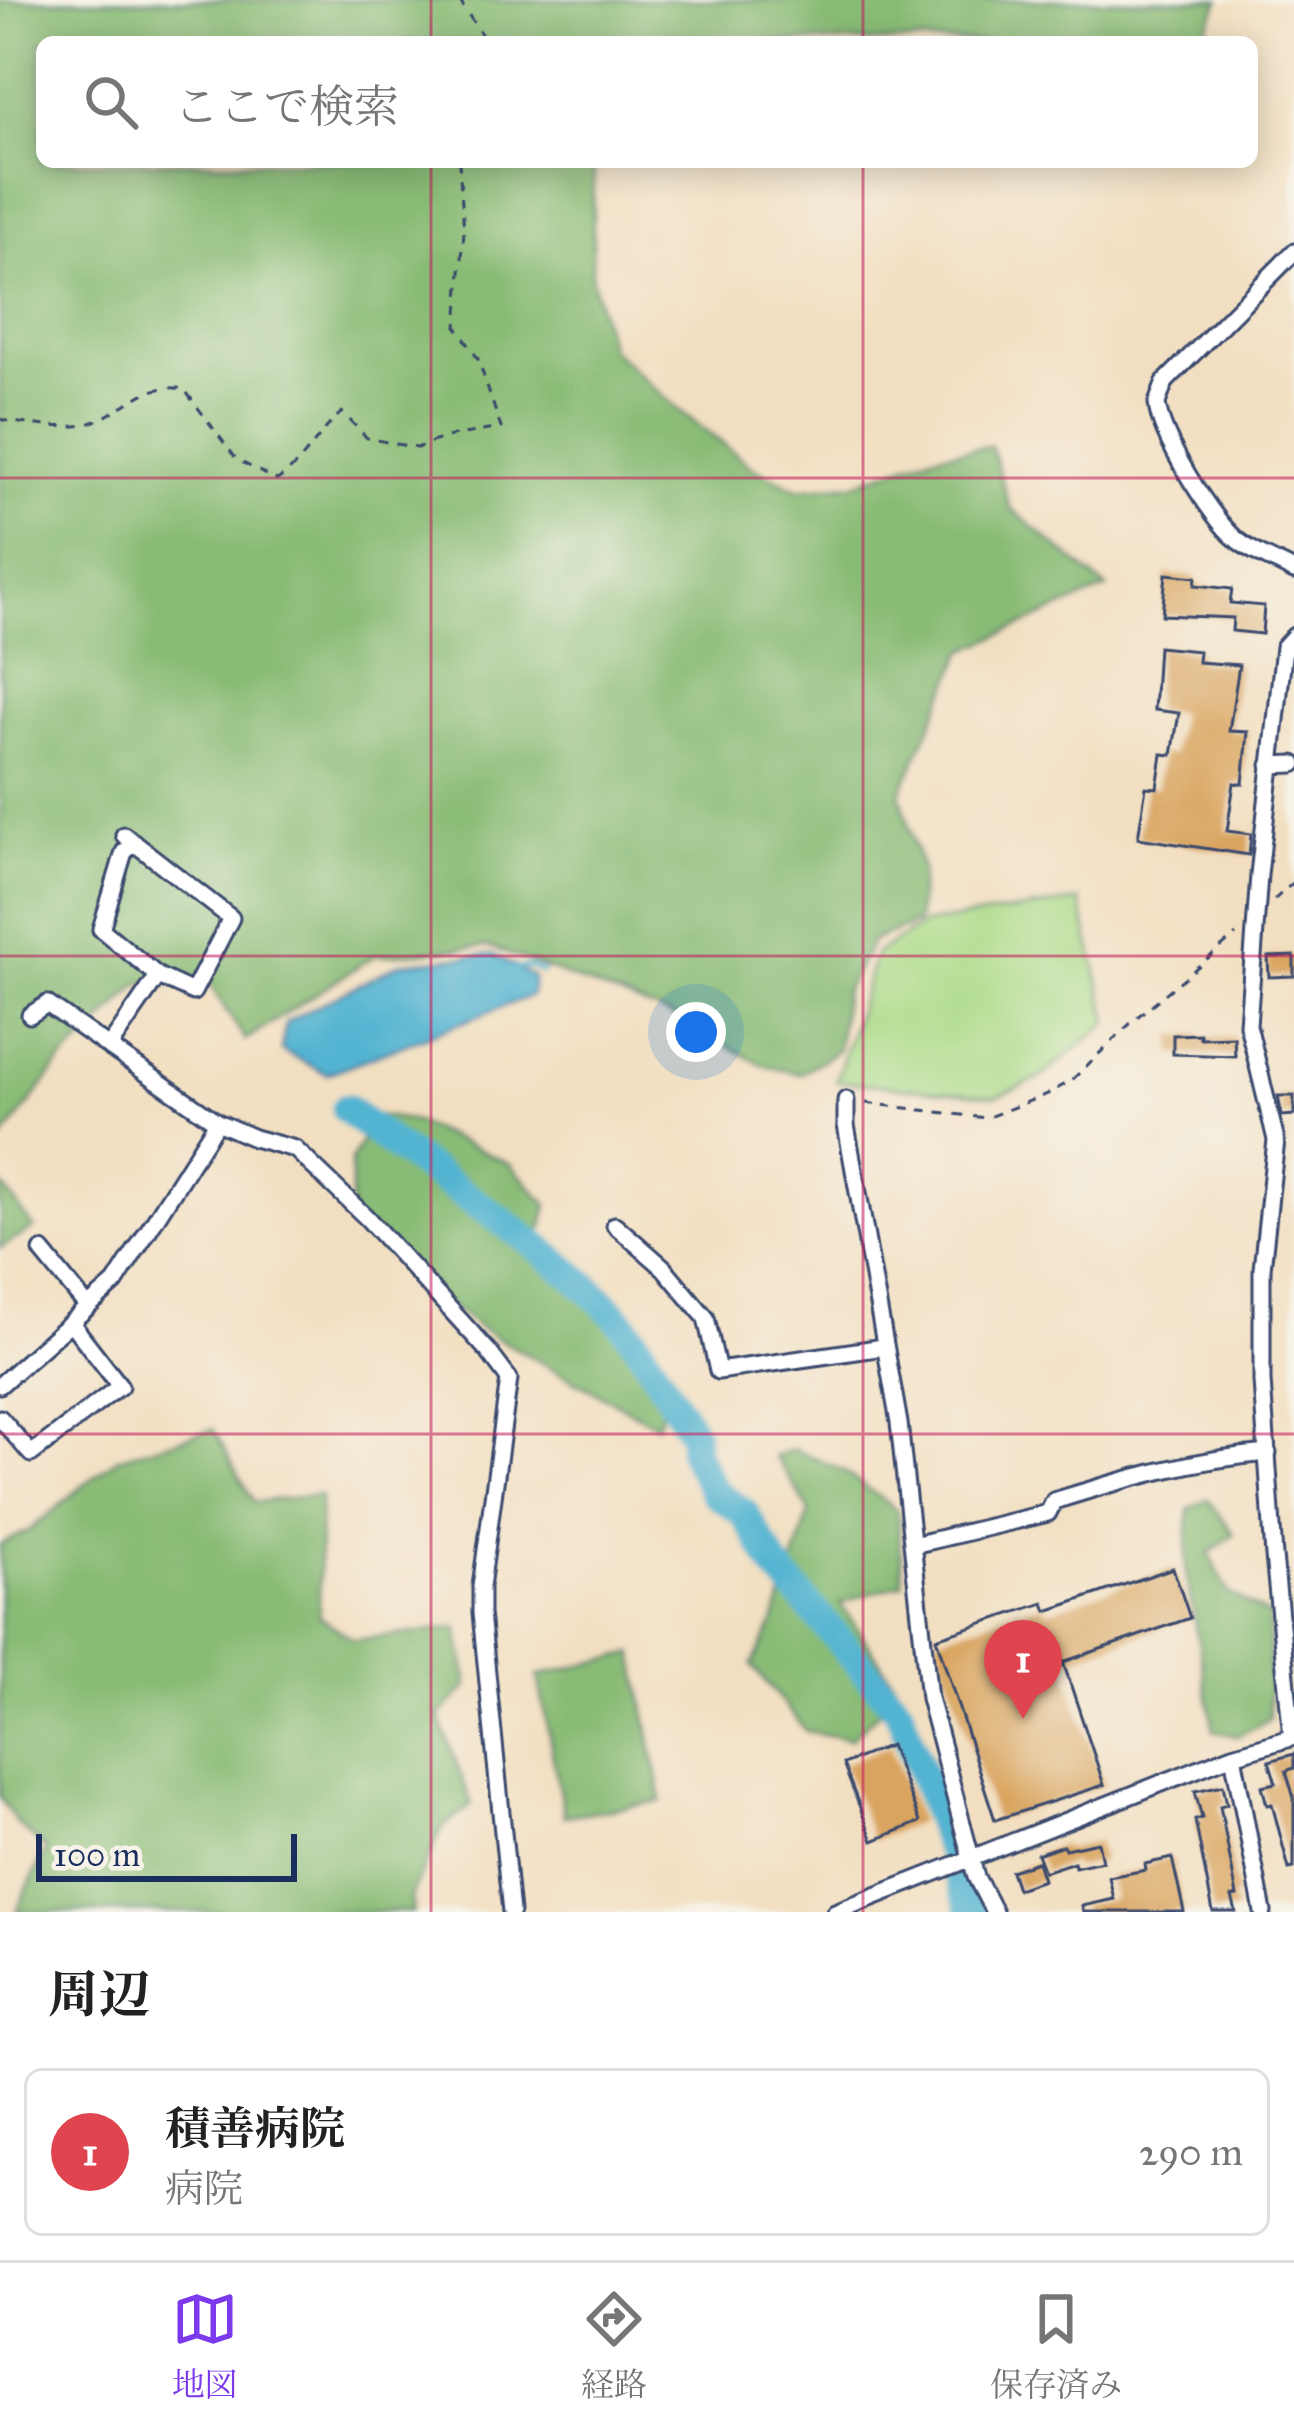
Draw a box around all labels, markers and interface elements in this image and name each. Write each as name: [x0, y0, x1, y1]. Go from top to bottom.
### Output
search box: [36, 36, 1258, 168]
icon: search: [78, 69, 144, 135]
text: ここで検索: [174, 79, 399, 134]
your location: [666, 1002, 726, 1062]
pin: 1: [984, 1620, 1062, 1719]
scale bar: [36, 1828, 297, 1881]
text: 100 m: [54, 1835, 140, 1875]
text: 周辺: [48, 1964, 150, 2026]
text: 積善病院: [165, 2101, 345, 2156]
text: 1: [82, 2128, 98, 2176]
text: 290 m: [1139, 2128, 1243, 2176]
text: 病院: [165, 2165, 243, 2213]
tab: 地図: [172, 2286, 238, 2405]
tab: 経路: [581, 2286, 647, 2405]
tab: 保存済み: [990, 2286, 1122, 2405]

